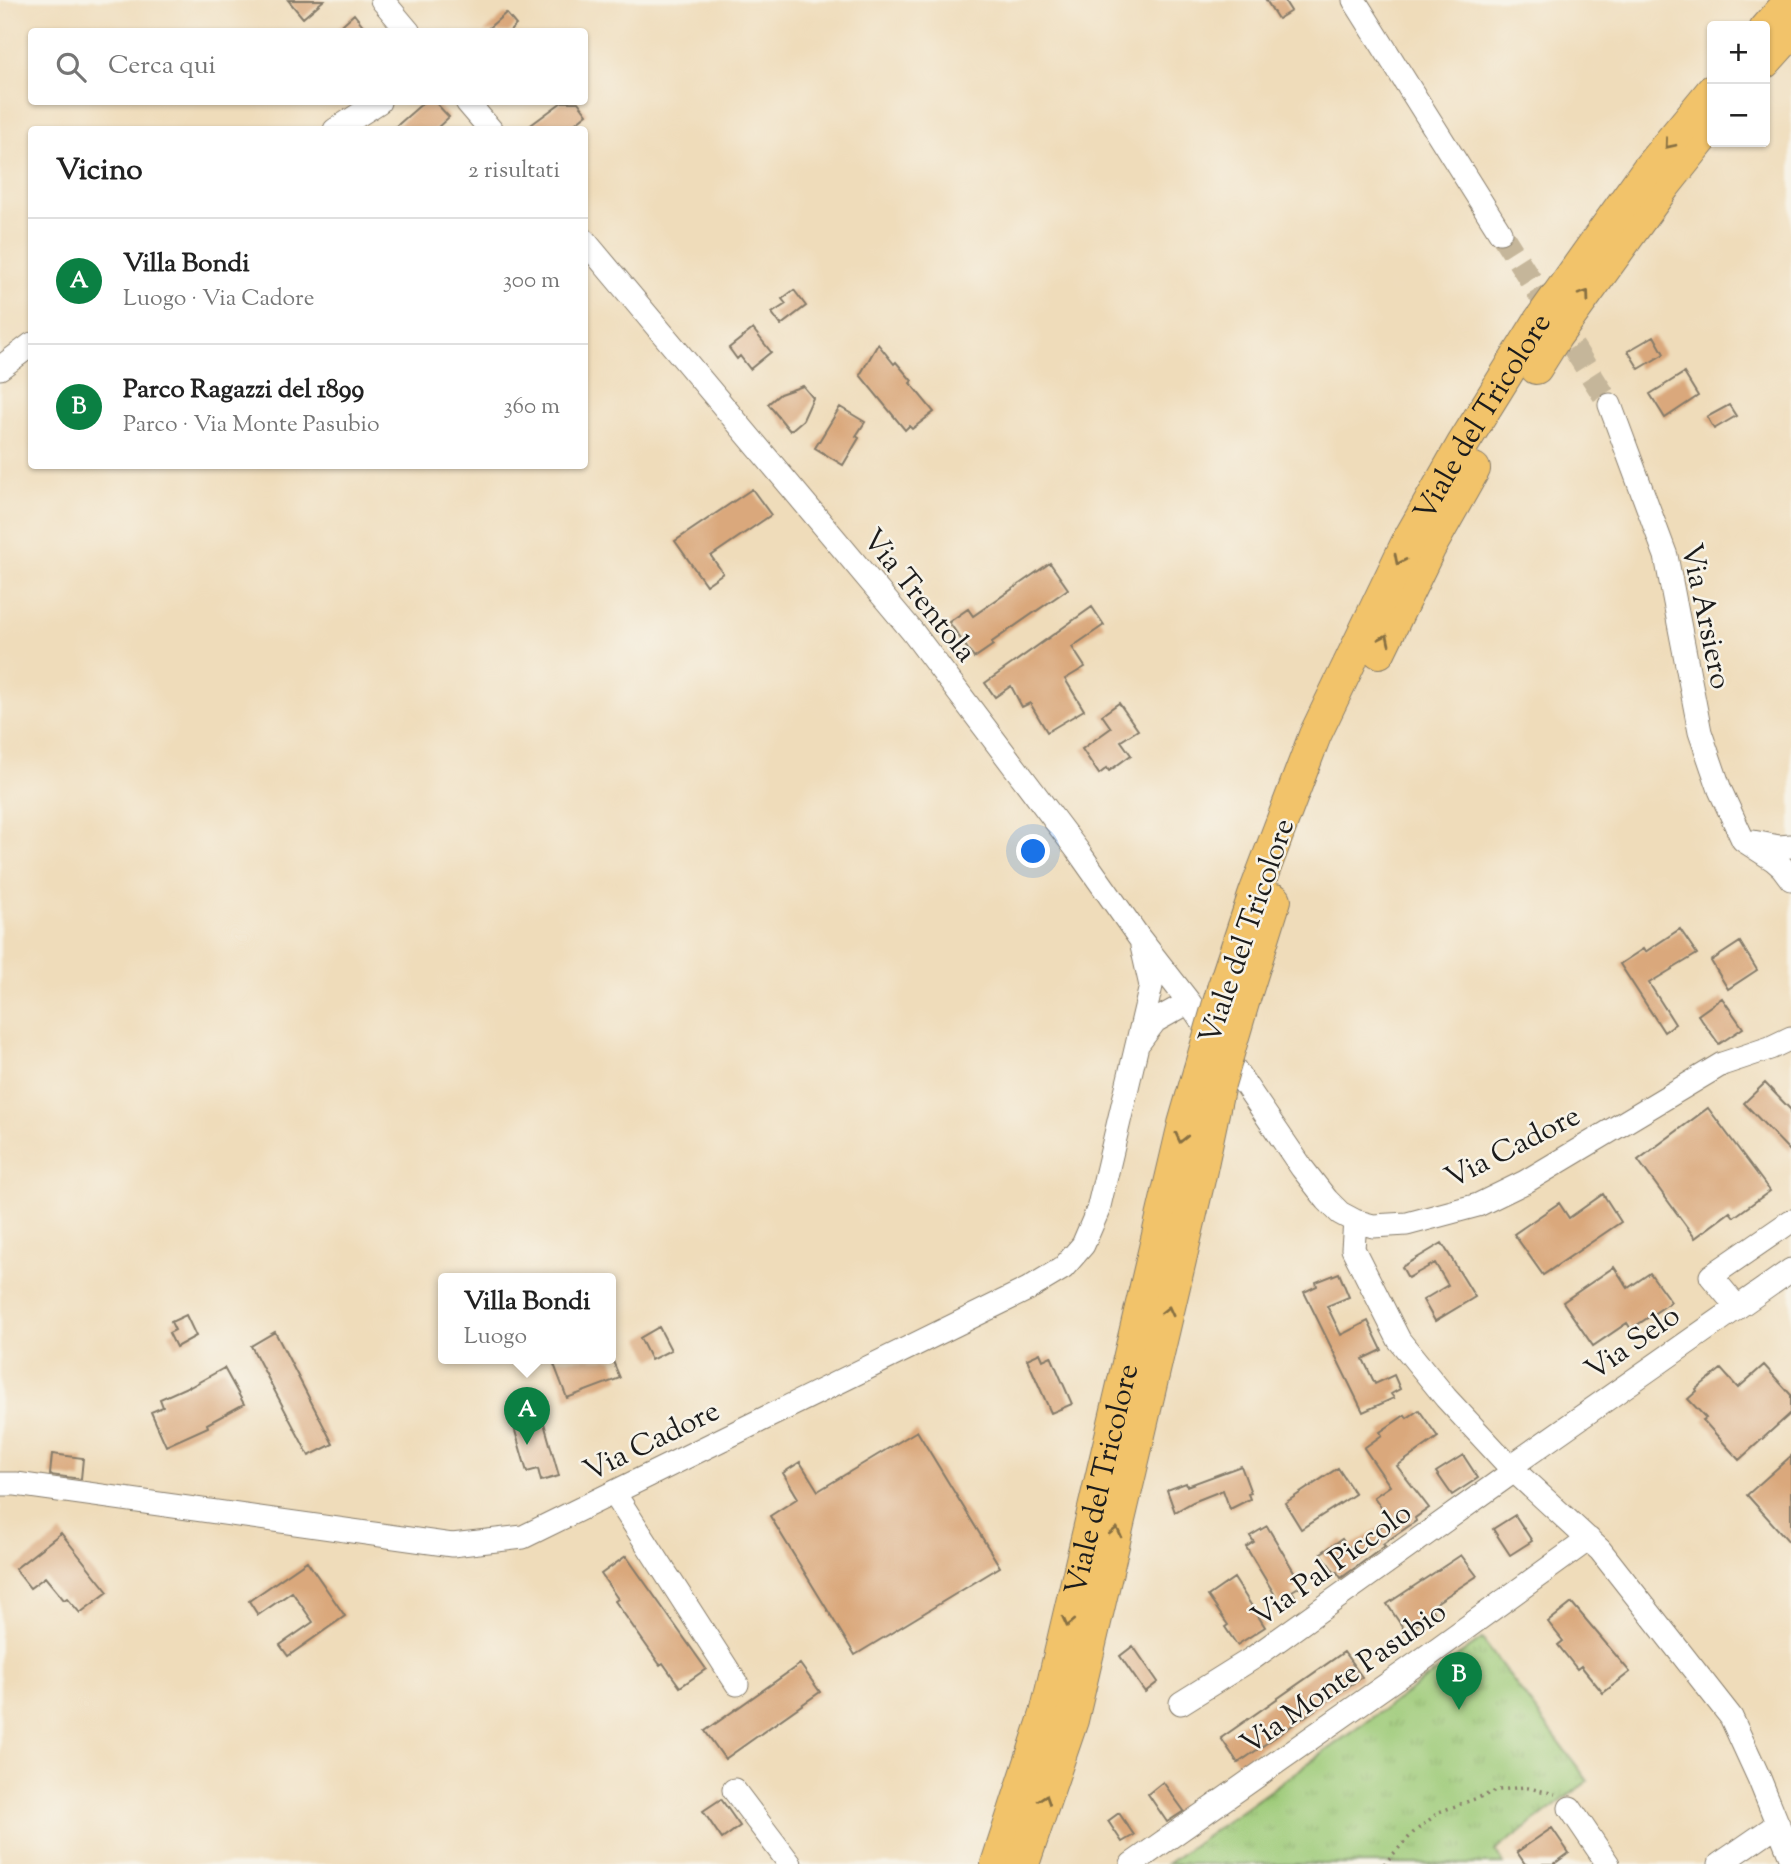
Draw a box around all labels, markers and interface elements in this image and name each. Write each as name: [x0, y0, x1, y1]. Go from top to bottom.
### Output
map controls: [1707, 21, 1770, 147]
button: +: [1707, 21, 1770, 84]
search box: [28, 28, 588, 105]
icon: search: [52, 48, 90, 86]
text: Cerca qui: [108, 48, 216, 85]
button: −: [1707, 84, 1770, 147]
one-way arrow: [1665, 135, 1677, 148]
text: Vicino: [56, 150, 143, 193]
text: 2 risultati: [468, 155, 560, 188]
text: Villa Bondi: [123, 246, 250, 283]
text: A: [70, 265, 88, 298]
text: 300 m: [503, 265, 560, 298]
text: Luogo · Via Cadore: [123, 283, 314, 316]
one-way arrow: [1577, 290, 1589, 303]
street label: Viale del Tricolore: [1405, 305, 1563, 530]
text: Parco Ragazzi del 1899: [123, 372, 364, 409]
text: B: [72, 391, 86, 424]
text: 360 m: [503, 391, 560, 424]
text: Parco · Via Monte Pasubio: [123, 409, 379, 442]
street label: Via Trentola: [851, 520, 986, 673]
street label: Via Arsiero: [1668, 540, 1741, 693]
one-way arrow: [1393, 553, 1407, 565]
one-way arrow: [1377, 634, 1391, 646]
street label: Viale del Tricolore: [1190, 813, 1307, 1050]
your location: [1016, 834, 1050, 868]
street label: Via Cadore: [1438, 1096, 1588, 1201]
one-way arrow: [1175, 1132, 1189, 1144]
popup: [438, 1273, 616, 1364]
text: Villa Bondi: [464, 1284, 590, 1321]
street label: Via Selo: [1577, 1296, 1690, 1392]
one-way arrow: [1160, 1305, 1174, 1317]
text: Luogo: [464, 1321, 527, 1354]
street label: Viale del Tricolore: [1056, 1360, 1151, 1600]
pin: A: [504, 1387, 550, 1445]
street label: Via Cadore: [577, 1391, 727, 1494]
street label: Via Pal Piccolo: [1243, 1493, 1422, 1639]
one-way arrow: [1108, 1527, 1122, 1539]
street label: Via Monte Pasubio: [1233, 1592, 1456, 1766]
one-way arrow: [1062, 1616, 1076, 1628]
pin: B: [1436, 1652, 1482, 1710]
one-way arrow: [1037, 1794, 1051, 1806]

